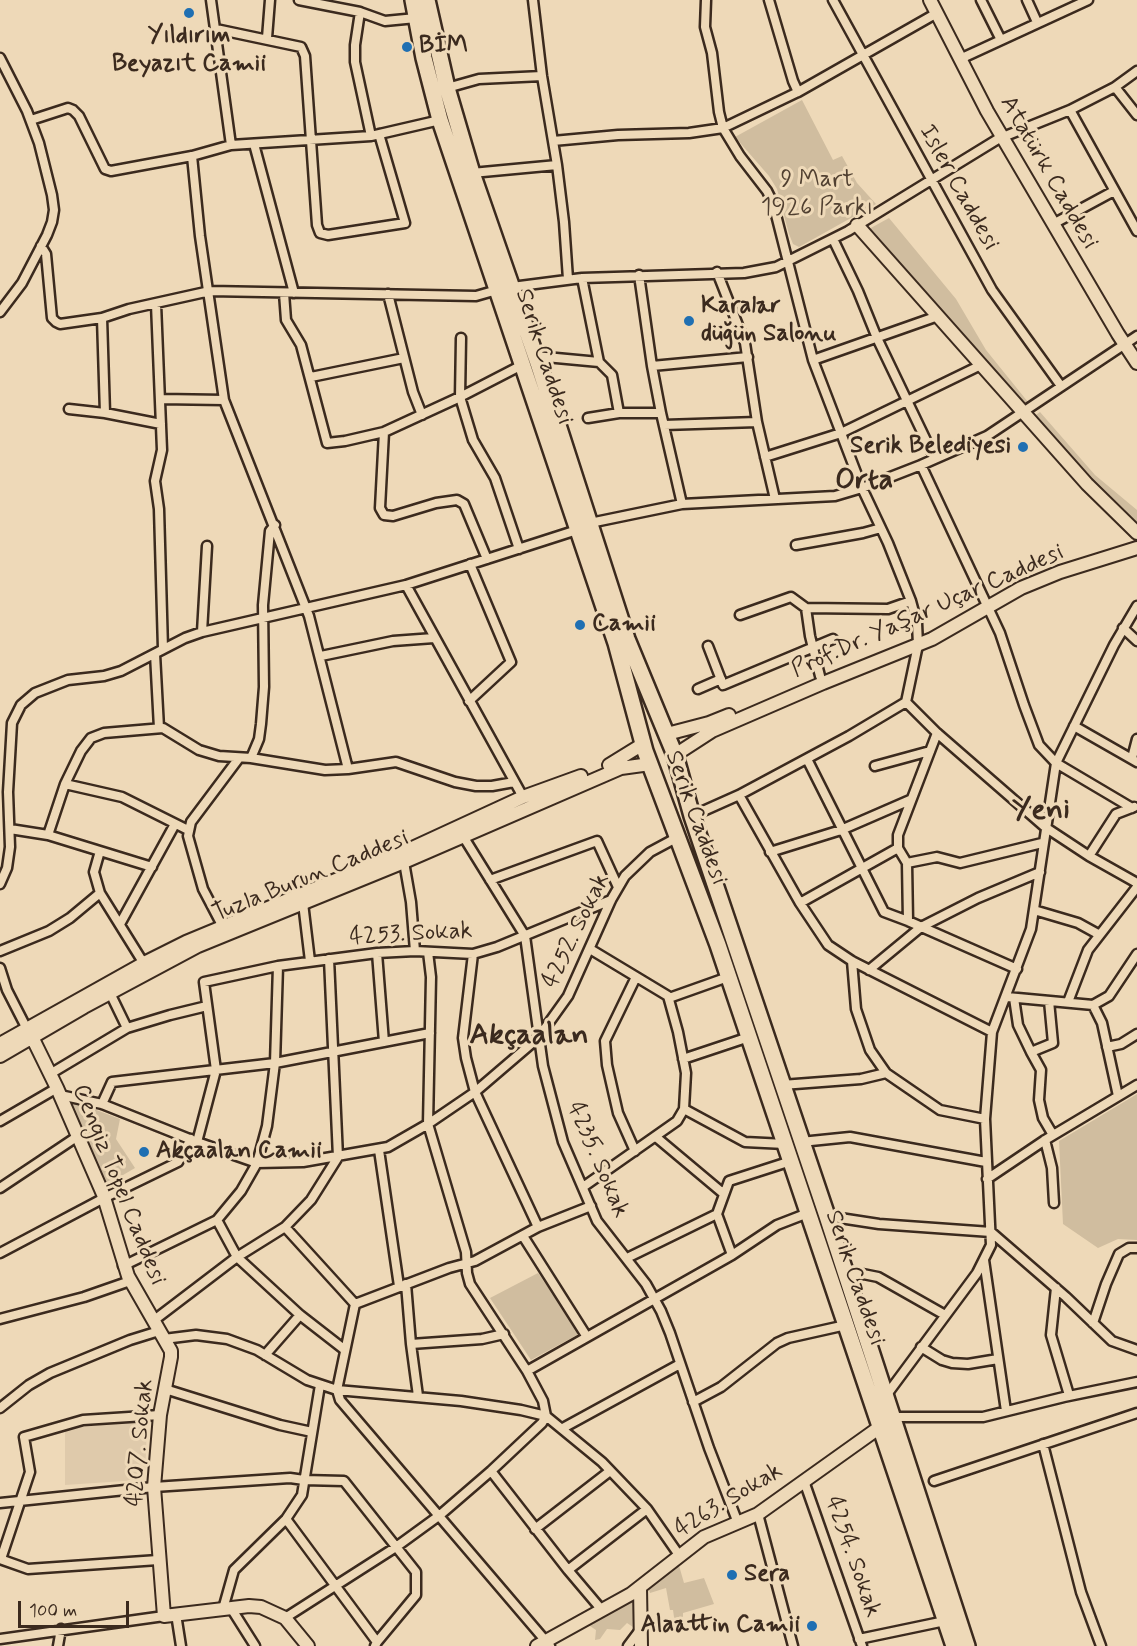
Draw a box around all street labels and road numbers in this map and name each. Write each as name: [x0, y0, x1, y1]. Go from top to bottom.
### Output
street label: Atatürk Caddesi: [992, 91, 1104, 255]
street label: Isler Caddesi: [912, 120, 1004, 256]
street label: Serik Caddesi: [508, 286, 578, 428]
street label: Prof.Dr. Yaşar Uçar Caddesi: [787, 539, 1069, 685]
street label: Serik Caddesi: [657, 747, 733, 889]
street label: Tuzla Burun Caddesi: [209, 824, 413, 930]
street label: 4252. Sokak: [537, 869, 617, 993]
street label: 4253. Sokak: [349, 917, 473, 953]
street label: Cengiz Topel Caddesi: [65, 1080, 171, 1290]
street label: 4235. Sokak: [560, 1098, 634, 1222]
street label: Serik Caddesi: [817, 1207, 891, 1349]
street label: 4207. Sokak: [121, 1378, 161, 1508]
street label: 4263. Sokak: [670, 1458, 788, 1544]
street label: 4254. Sokak: [818, 1493, 886, 1621]

